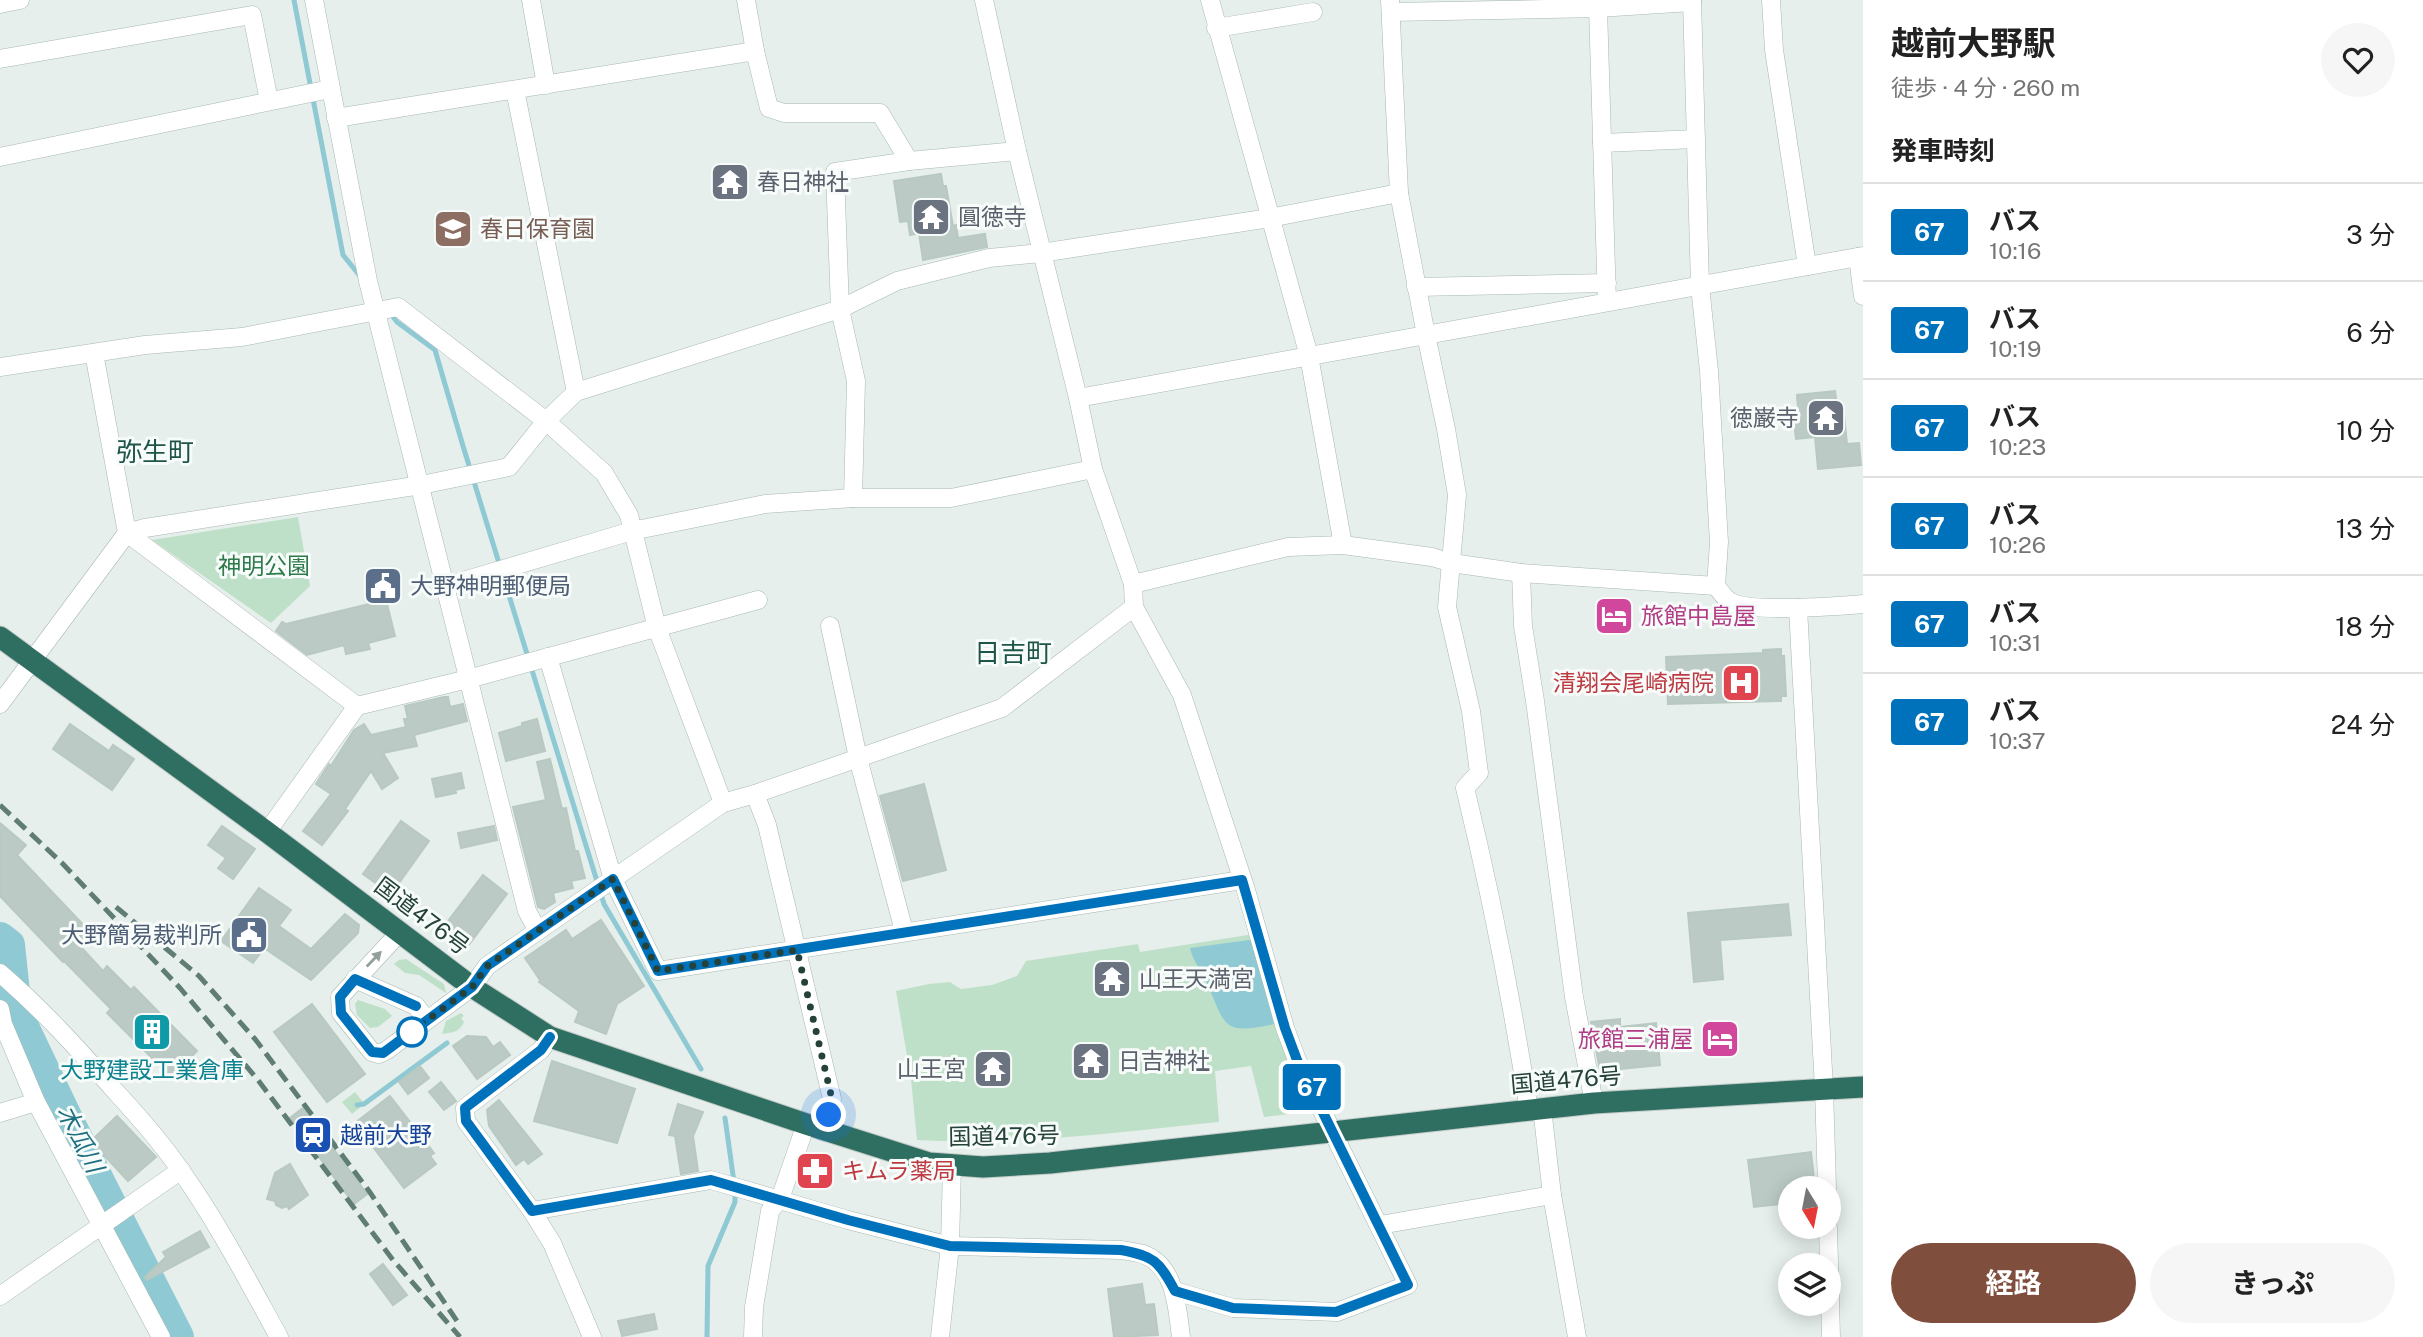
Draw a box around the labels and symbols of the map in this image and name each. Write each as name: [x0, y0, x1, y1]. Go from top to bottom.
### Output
temple icon: 春日神社: [709, 161, 751, 203]
place label: 春日神社: [757, 168, 849, 195]
temple icon: 圓徳寺: [910, 196, 952, 238]
place label: 圓徳寺: [958, 203, 1027, 230]
school or university icon: 春日保育園: [432, 208, 474, 250]
place label: 春日保育園: [480, 215, 595, 242]
temple icon: 徳巌寺: [1805, 397, 1847, 439]
place label: 徳巌寺: [1730, 404, 1799, 431]
district label: 弥生町: [116, 436, 194, 467]
park label: 神明公園: [218, 552, 310, 579]
public building icon: 大野神明郵便局: [362, 565, 404, 607]
place label: 大野神明郵便局: [410, 572, 571, 599]
hotel icon: 旅館中島屋: [1593, 595, 1635, 637]
place label: 旅館中島屋: [1641, 602, 1756, 629]
district label: 日吉町: [974, 637, 1052, 668]
hospital icon: 清翔会尾崎病院: [1720, 662, 1762, 704]
place label: 清翔会尾崎病院: [1553, 669, 1714, 696]
street label: 国道476号: [370, 871, 475, 960]
public building icon: 大野簡易裁判所: [228, 914, 270, 956]
place label: 大野簡易裁判所: [61, 921, 222, 948]
one-way arrow: [366, 951, 382, 968]
temple icon: 山王天満宮: [1091, 958, 1133, 1000]
place label: 山王天満宮: [1139, 965, 1254, 992]
building icon: 大野建設工業倉庫: [131, 1011, 173, 1053]
unlabelled marker: [397, 1017, 427, 1047]
hotel icon: 旅館三浦屋: [1699, 1018, 1741, 1060]
place label: 旅館三浦屋: [1578, 1025, 1693, 1052]
temple icon: 日吉神社: [1070, 1040, 1112, 1082]
place label: 日吉神社: [1118, 1047, 1210, 1074]
temple icon: 山王宮: [972, 1048, 1014, 1090]
place label: 山王宮: [897, 1055, 966, 1082]
place label: 大野建設工業倉庫: [60, 1056, 244, 1083]
street label: 国道476号: [1509, 1061, 1622, 1098]
line badge: 67: [1280, 1064, 1344, 1110]
your location: [811, 1097, 846, 1132]
water label: 木瓜川: [52, 1100, 111, 1180]
station icon: 越前大野: [292, 1114, 334, 1156]
place label: 越前大野: [340, 1121, 432, 1148]
street label: 国道476号: [948, 1121, 1060, 1150]
pharmacy icon: キムラ薬局: [794, 1150, 836, 1192]
place label: キムラ薬局: [842, 1157, 956, 1184]
north arrow: [1778, 1176, 1841, 1239]

